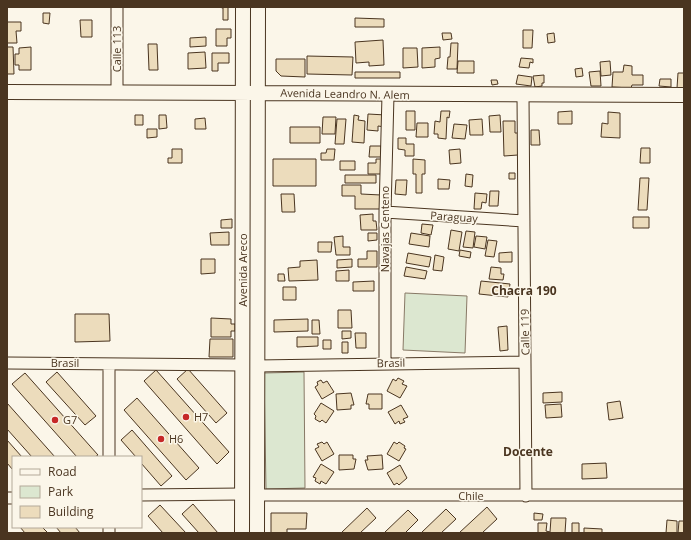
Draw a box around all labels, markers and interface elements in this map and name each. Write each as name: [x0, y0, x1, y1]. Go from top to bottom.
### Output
street label: Calle 113: [109, 26, 124, 72]
street label: Avenida Leandro N. Alem: [280, 85, 410, 102]
street label: Navajas Centeno: [377, 185, 392, 272]
street label: Paraguay: [430, 207, 479, 226]
street label: Avenida Areco: [235, 233, 250, 307]
district label: Chacra 190: [491, 282, 557, 299]
street label: Calle 119: [517, 309, 532, 355]
street label: Brasil: [51, 355, 79, 370]
street label: Brasil: [377, 355, 405, 370]
place label: H7: [194, 409, 208, 424]
place label: G7: [63, 412, 77, 427]
marker: H7: [181, 412, 191, 422]
marker: G7: [50, 415, 60, 425]
place label: H6: [169, 431, 183, 446]
marker: H6: [156, 434, 166, 444]
district label: Docente: [503, 443, 553, 460]
legend: [12, 456, 142, 528]
text: Road: [48, 463, 77, 480]
text: Park: [48, 483, 74, 500]
street label: Chile: [458, 488, 484, 503]
text: Building: [48, 503, 94, 520]

